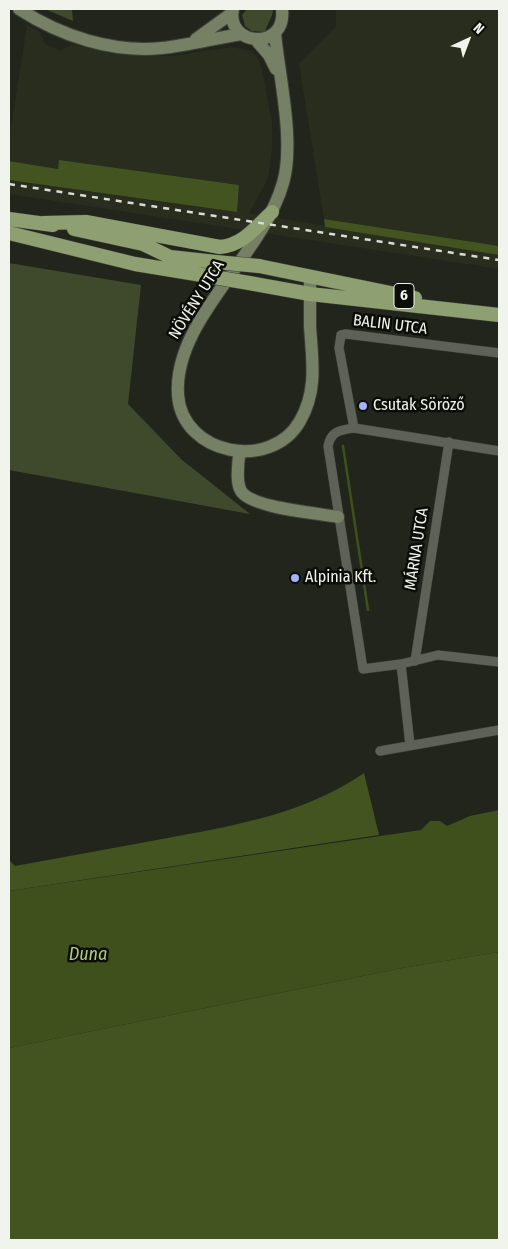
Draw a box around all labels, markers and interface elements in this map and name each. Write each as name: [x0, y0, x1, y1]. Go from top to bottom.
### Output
north arrow: [443, 15, 493, 65]
text: N: [470, 20, 487, 38]
street label: NÖVÉNY UTCA: [165, 257, 229, 343]
road number: 6: [394, 284, 414, 308]
street label: BALIN UTCA: [352, 311, 428, 339]
place label: Csutak Söröző: [373, 396, 465, 416]
marker: Csutak Söröző: [357, 400, 369, 412]
street label: MÁRNA UTCA: [401, 506, 433, 592]
place label: Alpinia Kft.: [305, 568, 376, 588]
marker: Alpinia Kft.: [289, 572, 301, 584]
water label: Duna: [69, 944, 107, 966]

